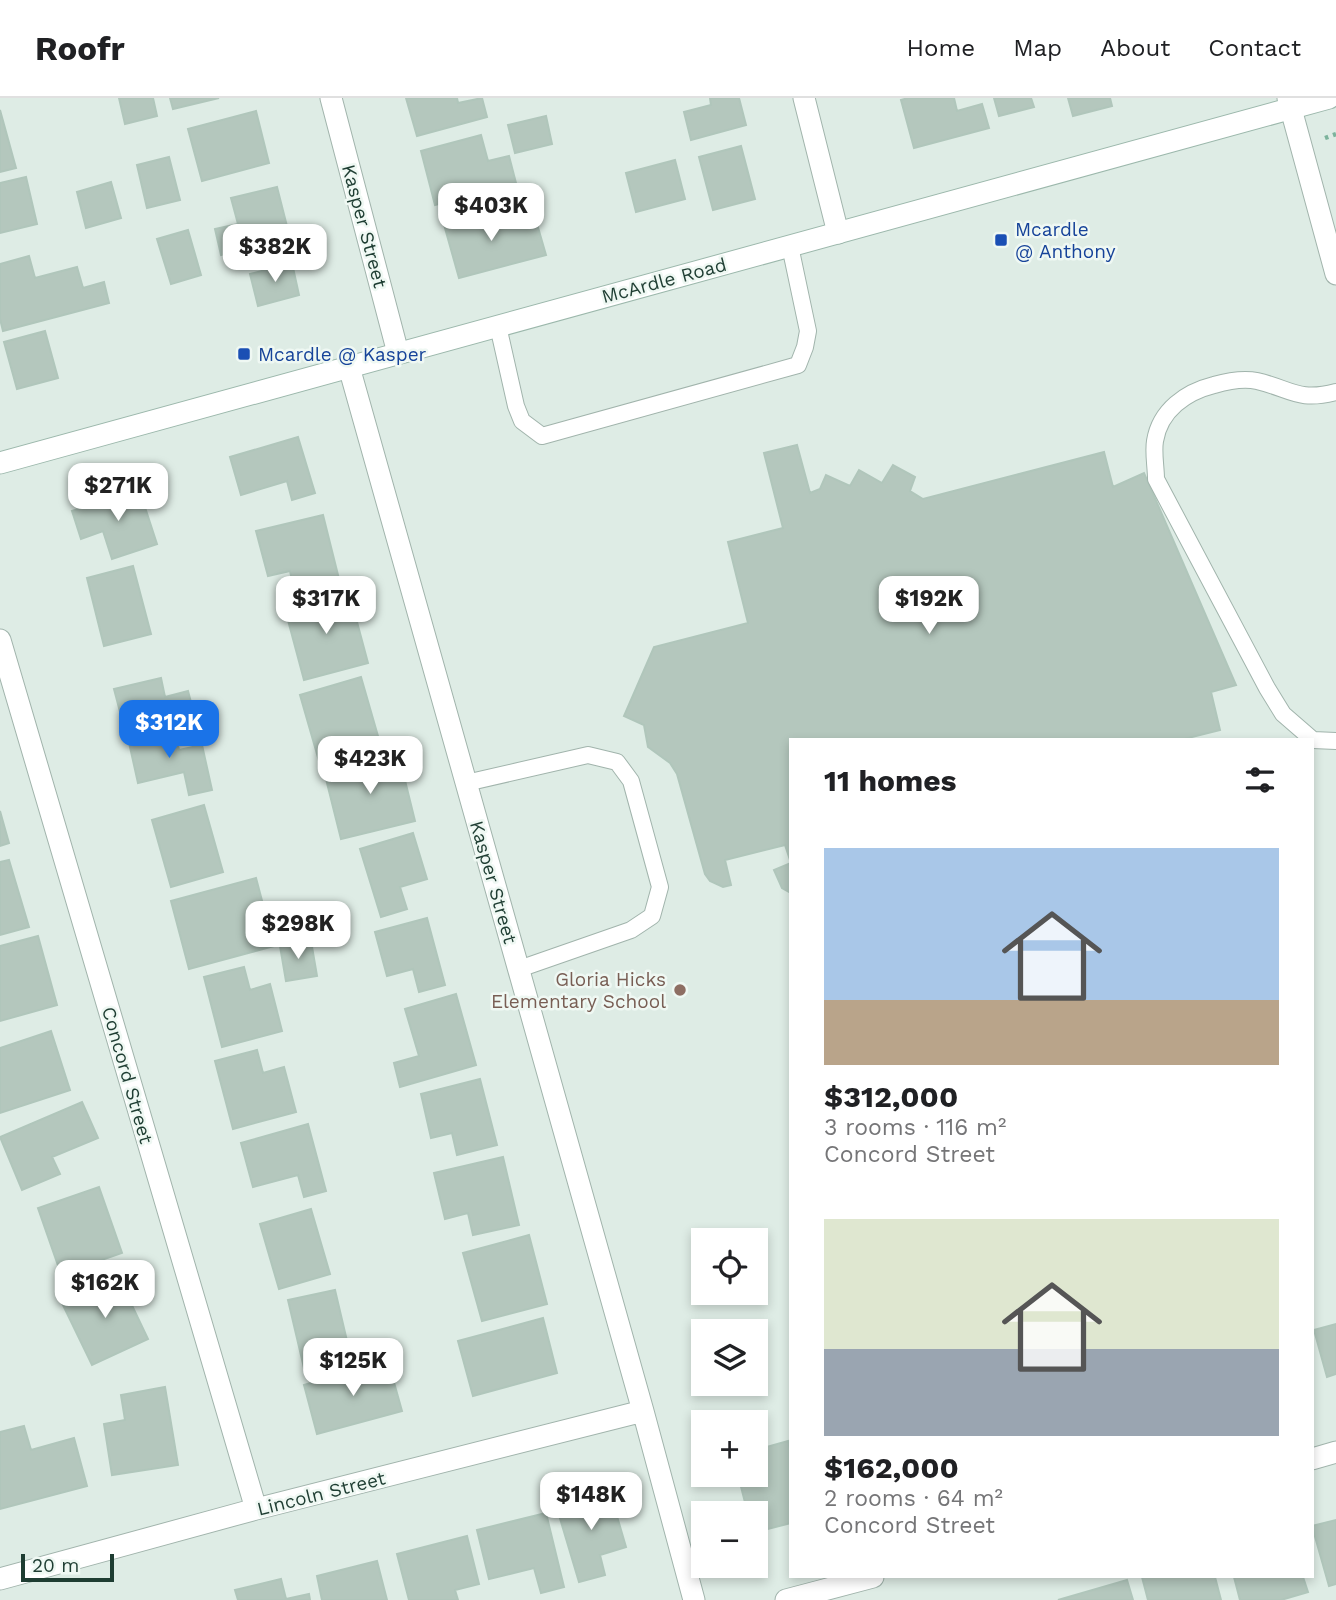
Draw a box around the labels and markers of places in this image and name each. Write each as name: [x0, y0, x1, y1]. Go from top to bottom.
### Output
pin: $403K: [442, 184, 540, 243]
place label: Mcardle @ Anthony: [1015, 218, 1116, 263]
pin: $382K: [226, 225, 324, 284]
marker: Mcardle @ Anthony: [993, 232, 1009, 248]
place label: Mcardle @ Kasper: [258, 343, 427, 366]
marker: Mcardle @ Kasper: [236, 346, 252, 362]
pin: $271K: [69, 464, 167, 523]
pin: $317K: [277, 576, 375, 636]
pin: $192K: [880, 576, 978, 636]
pin: $312K: [120, 700, 218, 760]
pin: $423K: [321, 736, 419, 796]
pin: $298K: [249, 902, 347, 961]
place label: Gloria Hicks Elementary School: [491, 968, 666, 1013]
marker: Gloria Hicks Elementary School: [672, 982, 688, 998]
pin: $162K: [56, 1260, 154, 1320]
pin: $125K: [304, 1338, 402, 1398]
pin: $148K: [542, 1472, 640, 1532]

